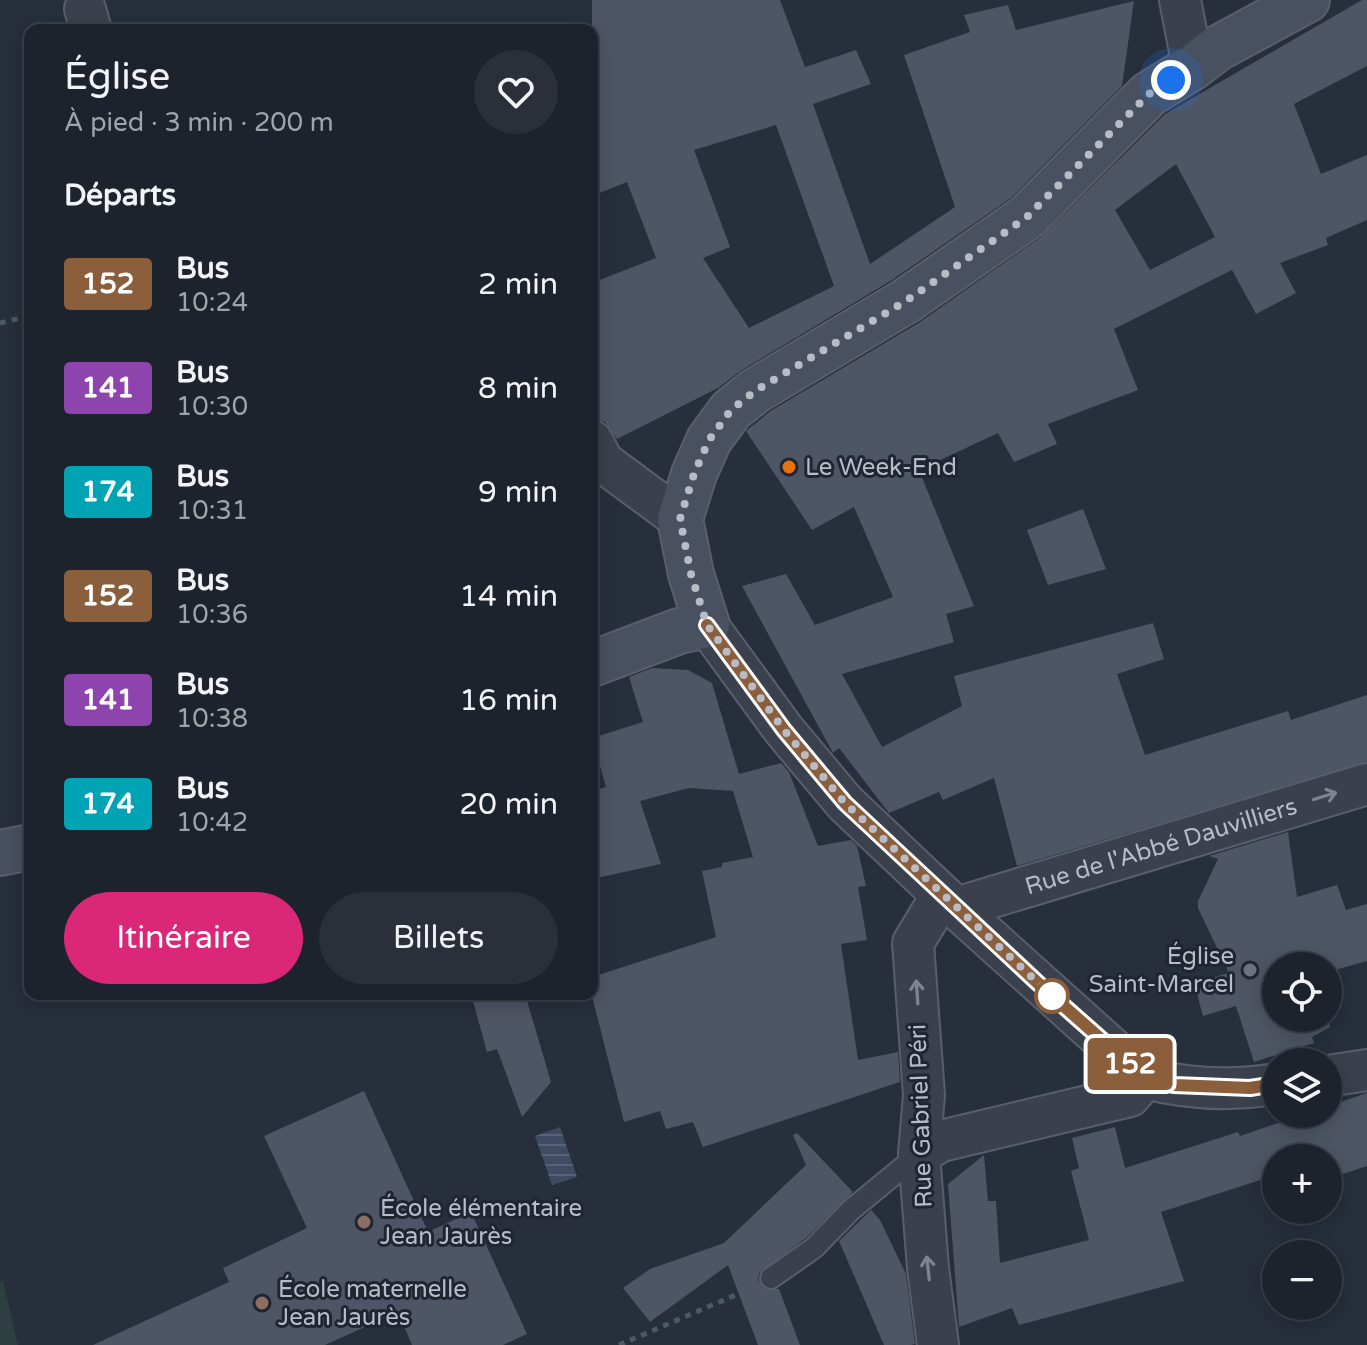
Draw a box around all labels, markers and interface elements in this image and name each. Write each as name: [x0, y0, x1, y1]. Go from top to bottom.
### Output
button: heart: [474, 50, 558, 134]
text: Église: [64, 54, 170, 100]
your location: [1151, 60, 1191, 100]
text: À pied · 3 min · 200 m: [64, 107, 334, 138]
text: Départs: [64, 177, 176, 214]
text: Bus: [176, 250, 229, 287]
text: 2 min: [478, 266, 558, 303]
text: 152: [82, 267, 134, 301]
text: 10:24: [176, 287, 248, 318]
text: Bus: [176, 354, 229, 391]
text: 8 min: [478, 370, 558, 407]
text: 141: [82, 371, 134, 405]
text: 10:30: [176, 391, 248, 422]
place label: Le Week-End: [805, 453, 957, 482]
text: Bus: [176, 458, 229, 495]
marker: Le Week-End: [780, 458, 798, 476]
text: 9 min: [478, 474, 558, 511]
text: 174: [82, 475, 134, 509]
text: 10:31: [176, 495, 248, 526]
text: Bus: [176, 562, 229, 599]
text: 14 min: [459, 578, 558, 615]
text: 152: [82, 579, 134, 613]
text: 10:36: [176, 599, 248, 630]
text: Bus: [176, 666, 229, 703]
text: 16 min: [459, 682, 558, 719]
text: 141: [82, 683, 134, 717]
text: 10:38: [176, 703, 248, 734]
text: Bus: [176, 770, 229, 807]
text: 20 min: [459, 786, 558, 823]
text: 174: [82, 787, 134, 821]
one-way arrow: [1312, 788, 1338, 803]
street label: Rue de l'Abbé Dauvilliers: [1021, 791, 1300, 901]
text: 10:42: [176, 807, 248, 838]
button: Itinéraire: [64, 892, 303, 984]
button: Billets: [319, 892, 558, 984]
place label: Église Saint-Marcel: [1089, 941, 1234, 999]
map controls: [1262, 952, 1342, 1320]
button: locate: [1262, 952, 1342, 1032]
marker: Église Saint-Marcel: [1241, 961, 1259, 979]
one-way arrow: [909, 979, 924, 1006]
unlabelled marker: [1035, 979, 1069, 1013]
street label: Rue Gabriel Péri: [903, 1024, 939, 1208]
line badge: 152: [1084, 1038, 1176, 1090]
text: 152: [1104, 1047, 1156, 1081]
button: layers: [1262, 1048, 1342, 1128]
button: +: [1262, 1144, 1342, 1224]
place label: École élémentaire Jean Jaurès: [380, 1193, 582, 1251]
marker: École élémentaire Jean Jaurès: [355, 1213, 373, 1231]
button: −: [1262, 1240, 1342, 1320]
one-way arrow: [920, 1255, 935, 1282]
place label: École maternelle Jean Jaurès: [278, 1274, 467, 1332]
marker: École maternelle Jean Jaurès: [253, 1294, 271, 1312]

